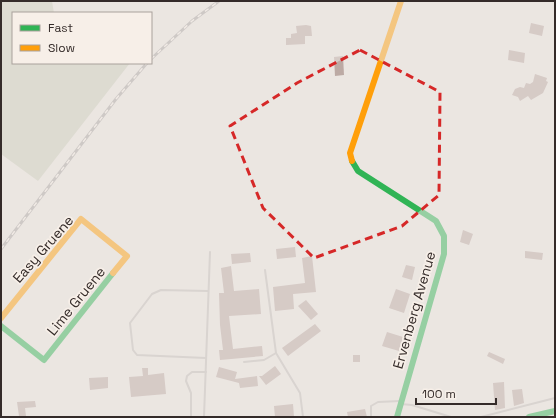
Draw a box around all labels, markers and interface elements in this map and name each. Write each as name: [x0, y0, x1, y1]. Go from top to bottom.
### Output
legend: [12, 12, 152, 64]
text: Fast: [48, 20, 73, 36]
text: Slow: [48, 40, 75, 56]
street label: Easy Gruene: [9, 212, 77, 286]
street label: Ervenberg Avenue: [389, 249, 439, 371]
street label: Lime Gruene: [43, 263, 109, 339]
scale bar: [416, 380, 496, 406]
text: 100 m: [422, 386, 456, 402]

